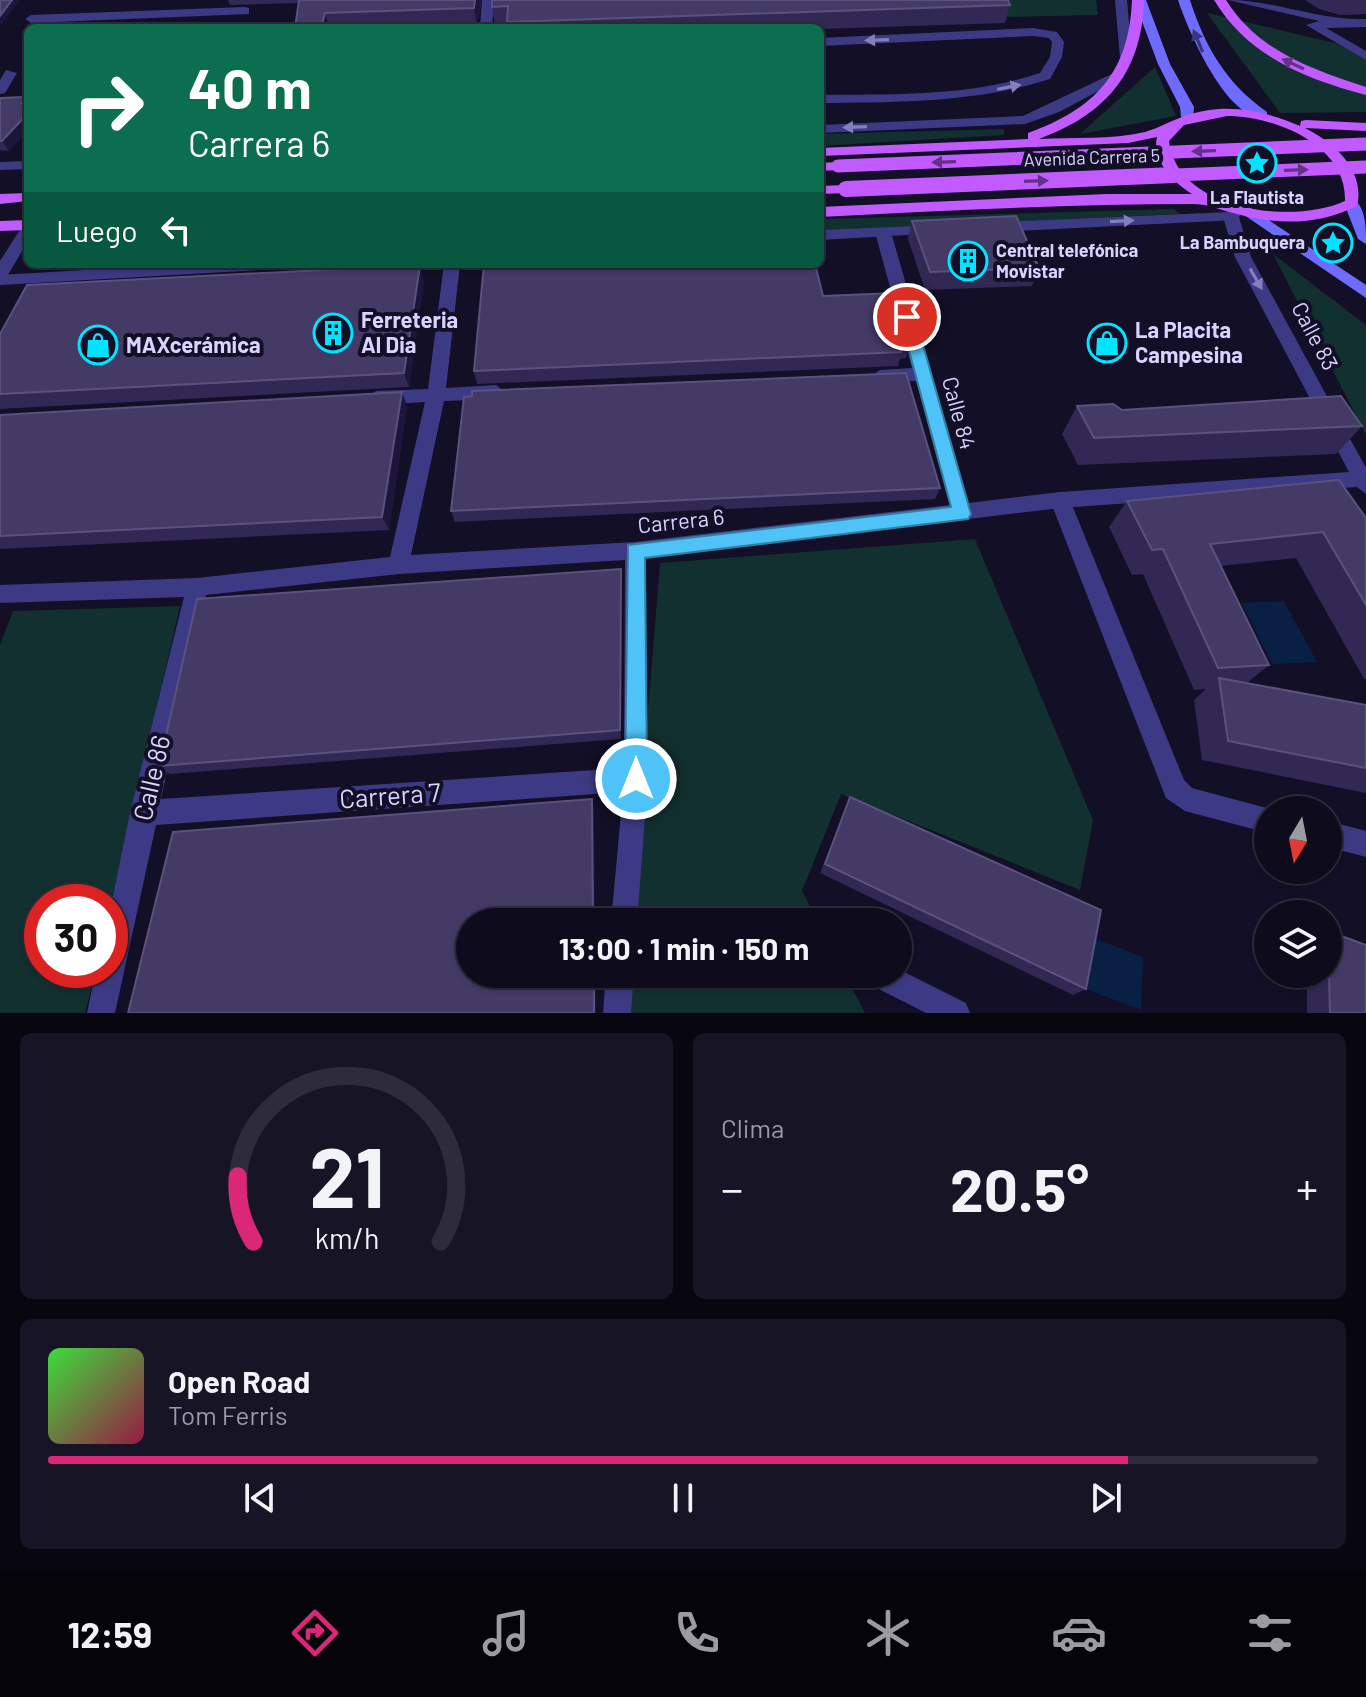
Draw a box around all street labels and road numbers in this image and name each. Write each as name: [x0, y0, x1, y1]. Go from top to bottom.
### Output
street label: Avenida Carrera 5: [1023, 144, 1160, 170]
street label: Calle 83: [1287, 297, 1345, 374]
street label: Calle 84: [938, 374, 982, 452]
street label: Carrera 6: [636, 503, 726, 537]
street label: Calle 86: [126, 732, 175, 823]
street label: Carrera 7: [338, 775, 442, 814]

